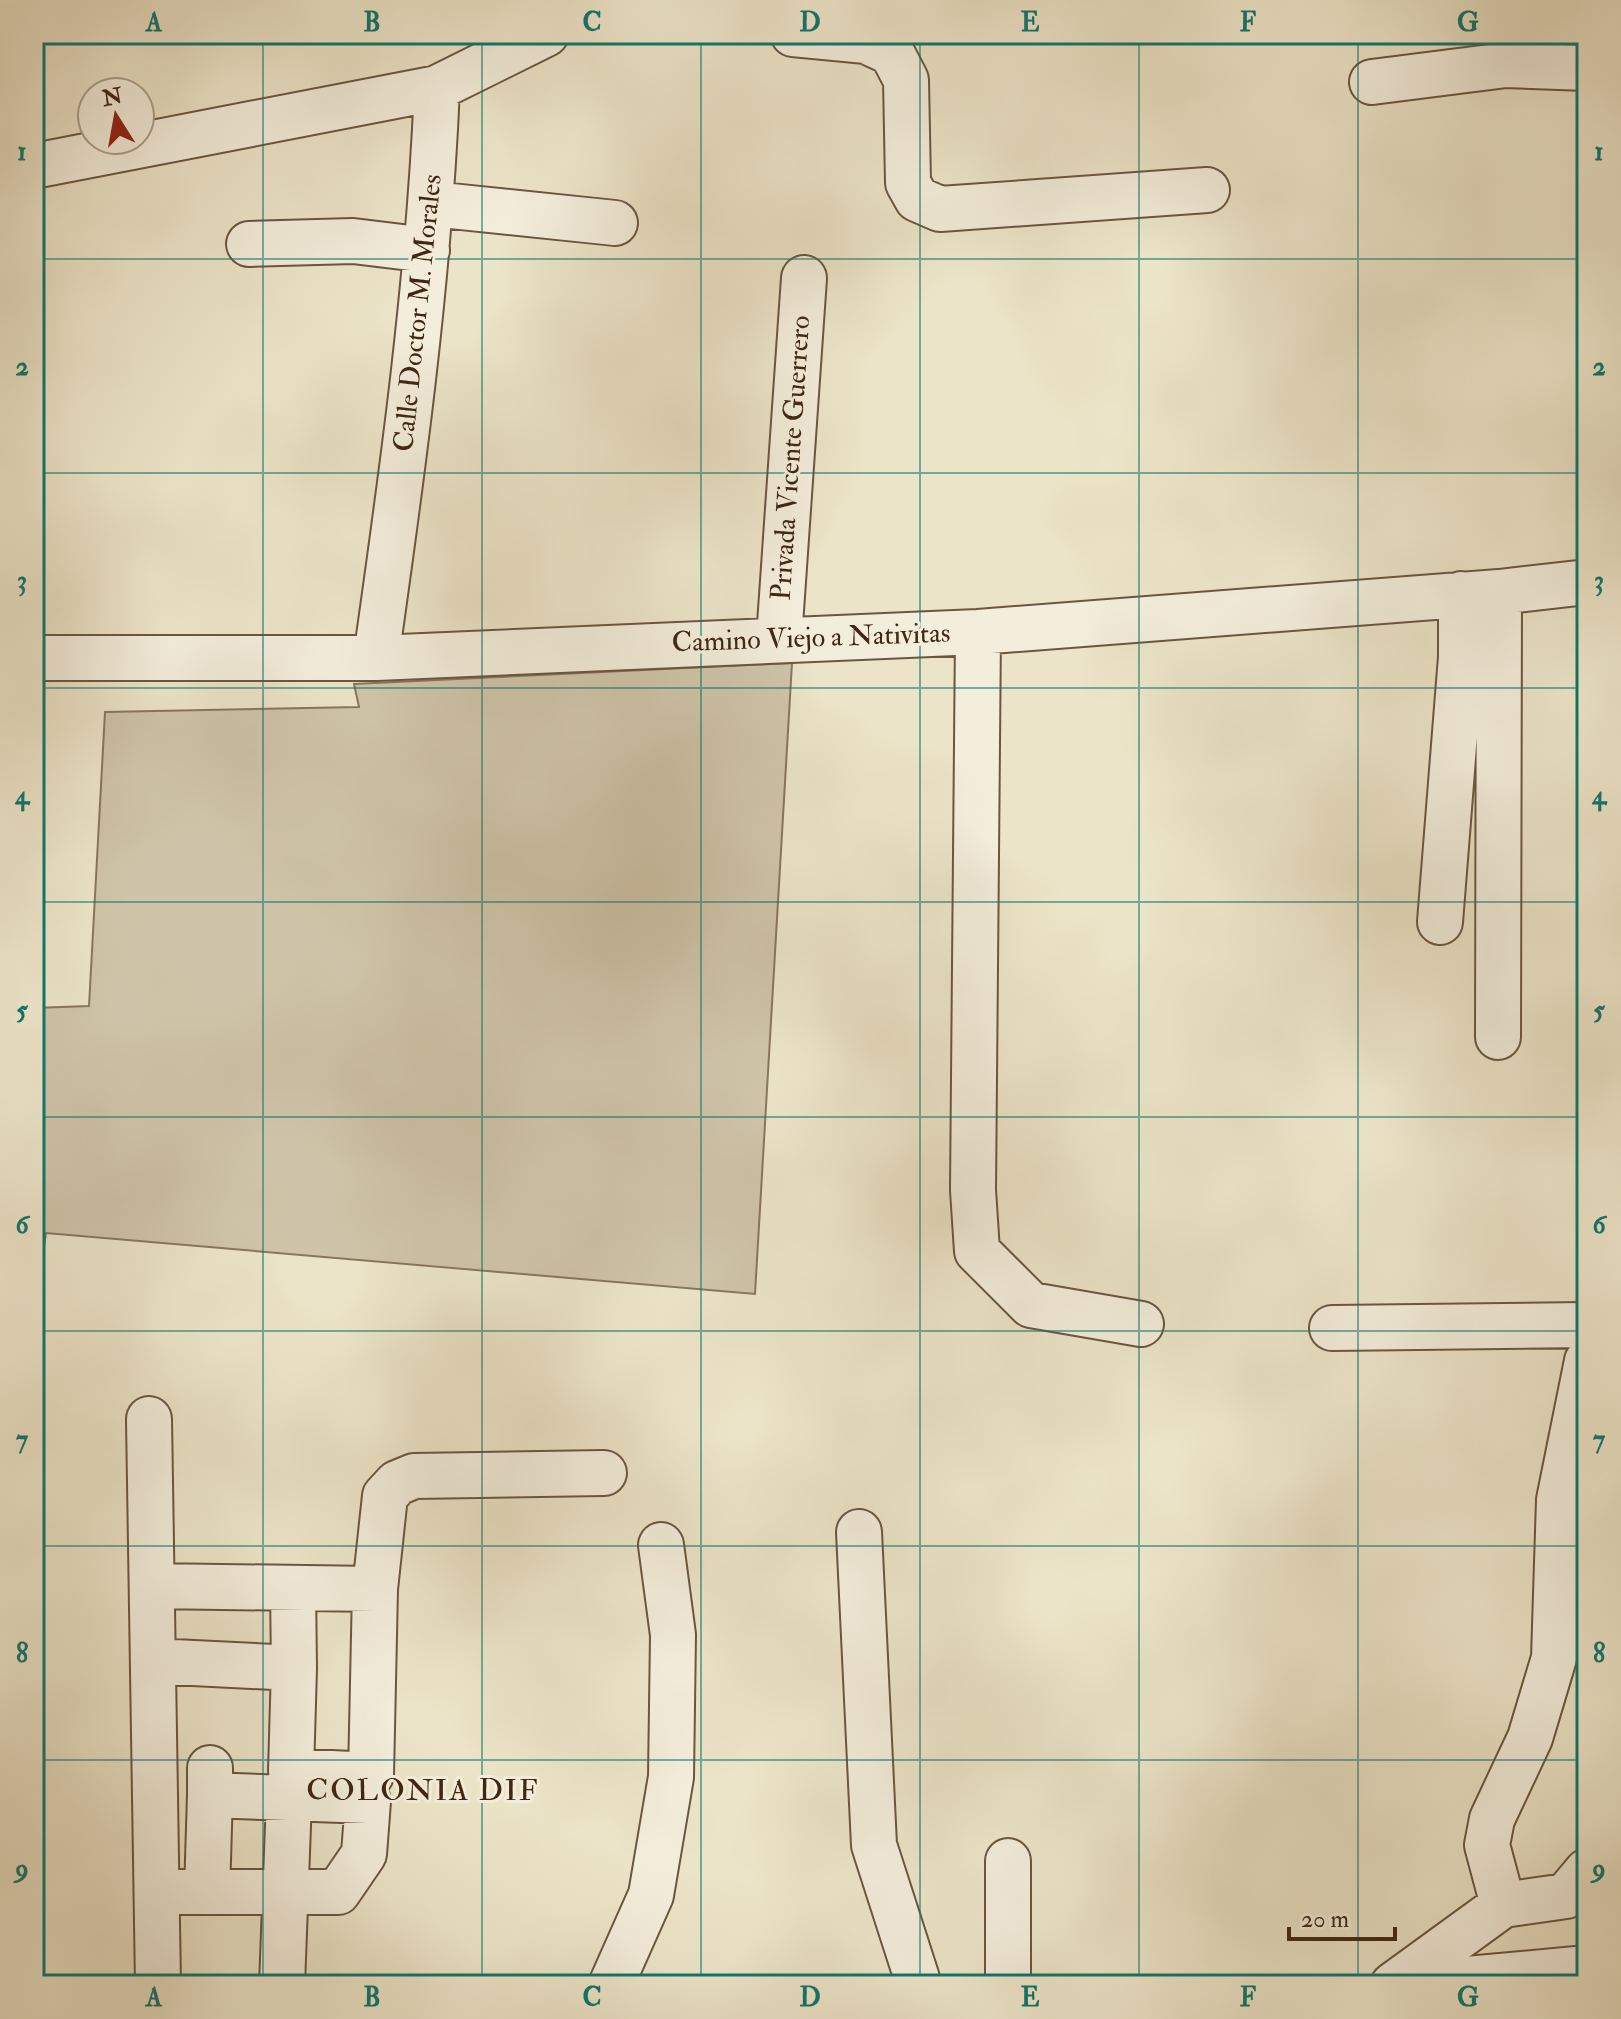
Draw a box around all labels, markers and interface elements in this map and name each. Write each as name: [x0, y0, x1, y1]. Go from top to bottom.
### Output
text: A: [145, 7, 163, 39]
text: B: [363, 7, 381, 39]
text: C: [582, 7, 602, 39]
text: D: [799, 7, 821, 39]
text: E: [1021, 7, 1040, 39]
text: F: [1240, 7, 1257, 39]
text: G: [1457, 7, 1479, 39]
north arrow: [76, 76, 156, 156]
text: N: [99, 82, 125, 113]
text: 1: [17, 136, 27, 168]
text: 1: [1594, 136, 1604, 168]
street label: Calle Doctor M. Morales: [386, 172, 450, 454]
street label: Privada Vicente Guerrero: [764, 314, 818, 602]
text: 2: [15, 351, 29, 383]
text: 2: [1592, 351, 1606, 383]
text: 3: [17, 565, 27, 597]
text: 3: [1594, 565, 1604, 597]
street label: Camino Viejo a Nativitas: [671, 616, 951, 660]
text: 4: [14, 780, 31, 812]
text: 4: [1591, 780, 1608, 812]
text: 5: [16, 995, 28, 1027]
text: 5: [1593, 995, 1605, 1027]
text: 6: [15, 1209, 30, 1241]
text: 6: [1592, 1209, 1607, 1241]
text: 7: [16, 1424, 28, 1456]
text: 7: [1593, 1424, 1605, 1456]
text: 8: [16, 1638, 28, 1670]
text: 8: [1593, 1638, 1605, 1670]
district label: COLONIA DIF: [306, 1772, 540, 1809]
text: 9: [12, 1853, 29, 1885]
text: 9: [1589, 1853, 1606, 1885]
scale bar: [1289, 1891, 1395, 1941]
text: 20 m: [1301, 1904, 1350, 1935]
text: A: [145, 1982, 163, 2014]
text: B: [363, 1982, 381, 2014]
text: C: [582, 1982, 602, 2014]
text: D: [799, 1982, 821, 2014]
text: E: [1021, 1982, 1040, 2014]
text: F: [1240, 1982, 1257, 2014]
text: G: [1457, 1982, 1479, 2014]

